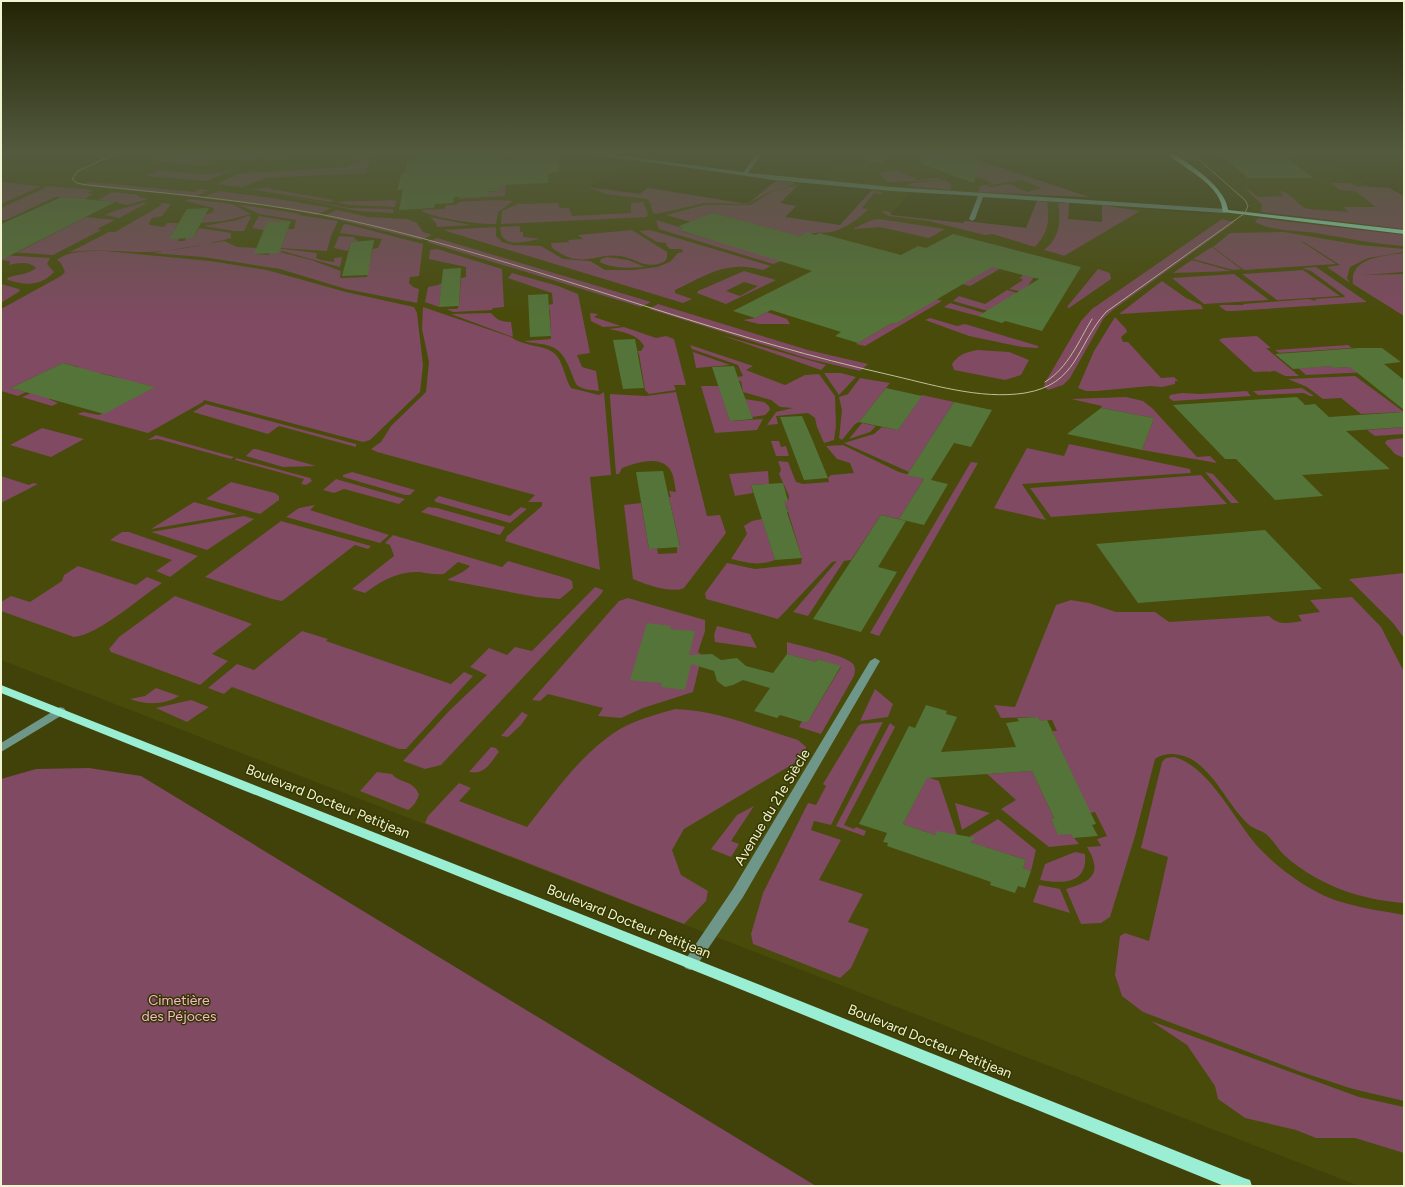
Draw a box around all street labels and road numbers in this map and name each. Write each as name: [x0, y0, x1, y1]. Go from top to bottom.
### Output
street label: Avenue du 21e Siècle: [731, 746, 814, 869]
street label: Boulevard Docteur Petitjean: [243, 761, 413, 842]
street label: Boulevard Docteur Petitjean: [544, 881, 714, 962]
street label: Boulevard Docteur Petitjean: [845, 1001, 1015, 1082]

